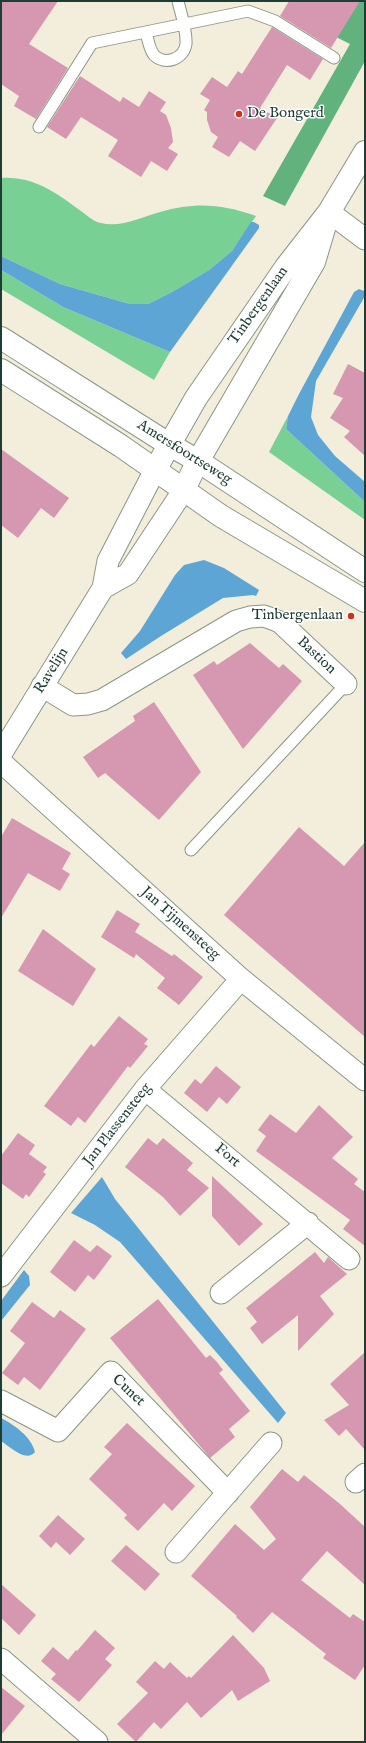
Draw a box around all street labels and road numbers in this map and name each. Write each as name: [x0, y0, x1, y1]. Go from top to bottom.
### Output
street label: Tinbergenlaan: [225, 263, 293, 349]
street label: Amersfoortseweg: [133, 417, 235, 489]
street label: Bastion: [293, 633, 339, 679]
street label: Ravelijn: [31, 645, 73, 697]
street label: Jan Tijmensteeg: [137, 884, 223, 964]
street label: Jan Plassensteeg: [80, 1080, 156, 1170]
street label: Fort: [210, 1140, 244, 1172]
street label: Cunet: [108, 1371, 148, 1411]

